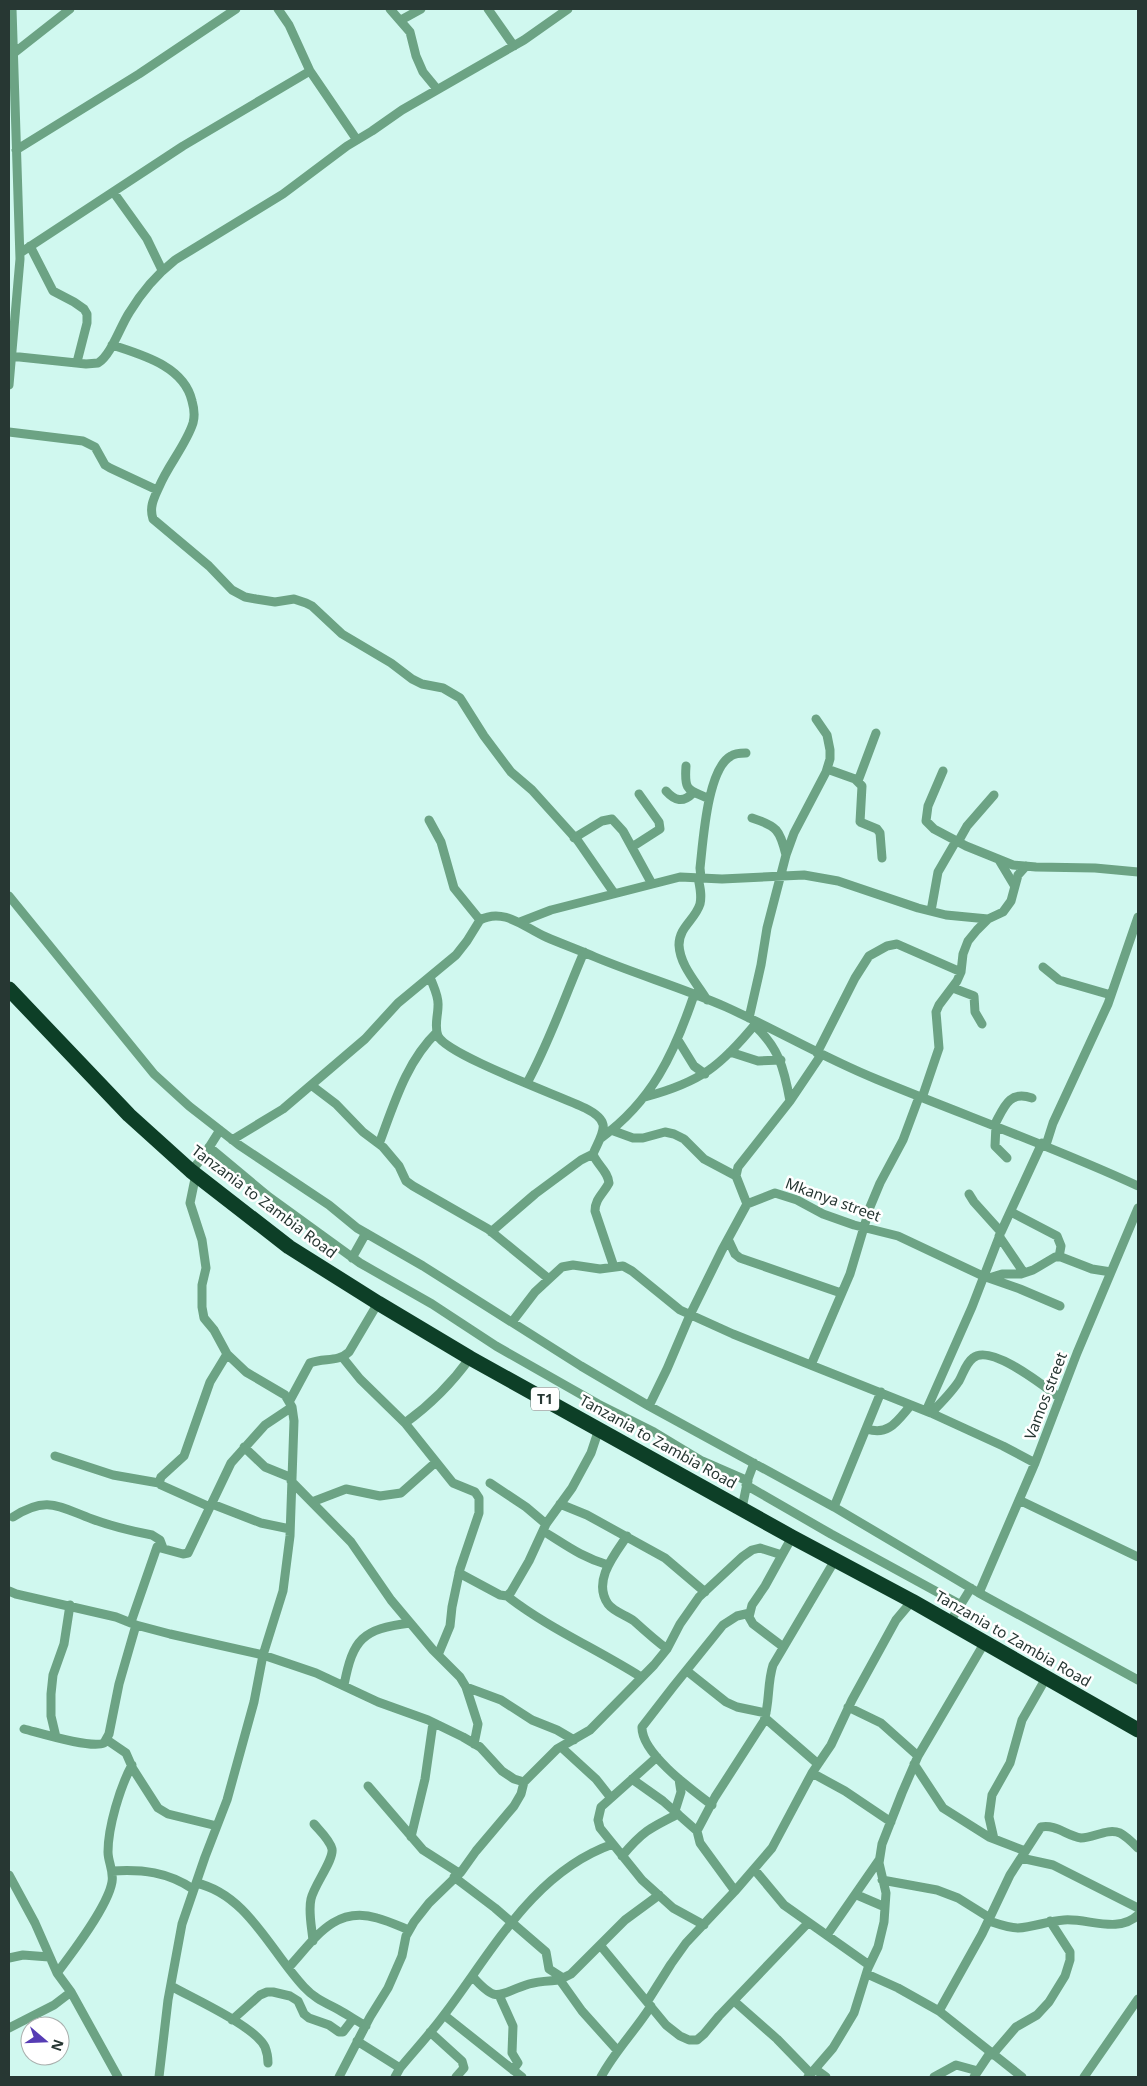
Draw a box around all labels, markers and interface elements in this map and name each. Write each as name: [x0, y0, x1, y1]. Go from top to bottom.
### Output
street label: Tanzania to Zambia Road: [188, 1140, 341, 1262]
street label: Mkanya street: [783, 1173, 884, 1226]
street label: Vamos street: [1019, 1349, 1071, 1442]
road number: T1: [531, 1388, 559, 1410]
street label: Tanzania to Zambia Road: [576, 1390, 741, 1493]
street label: Tanzania to Zambia Road: [932, 1585, 1095, 1691]
north arrow: [20, 2016, 70, 2066]
text: N: [47, 2037, 69, 2054]

